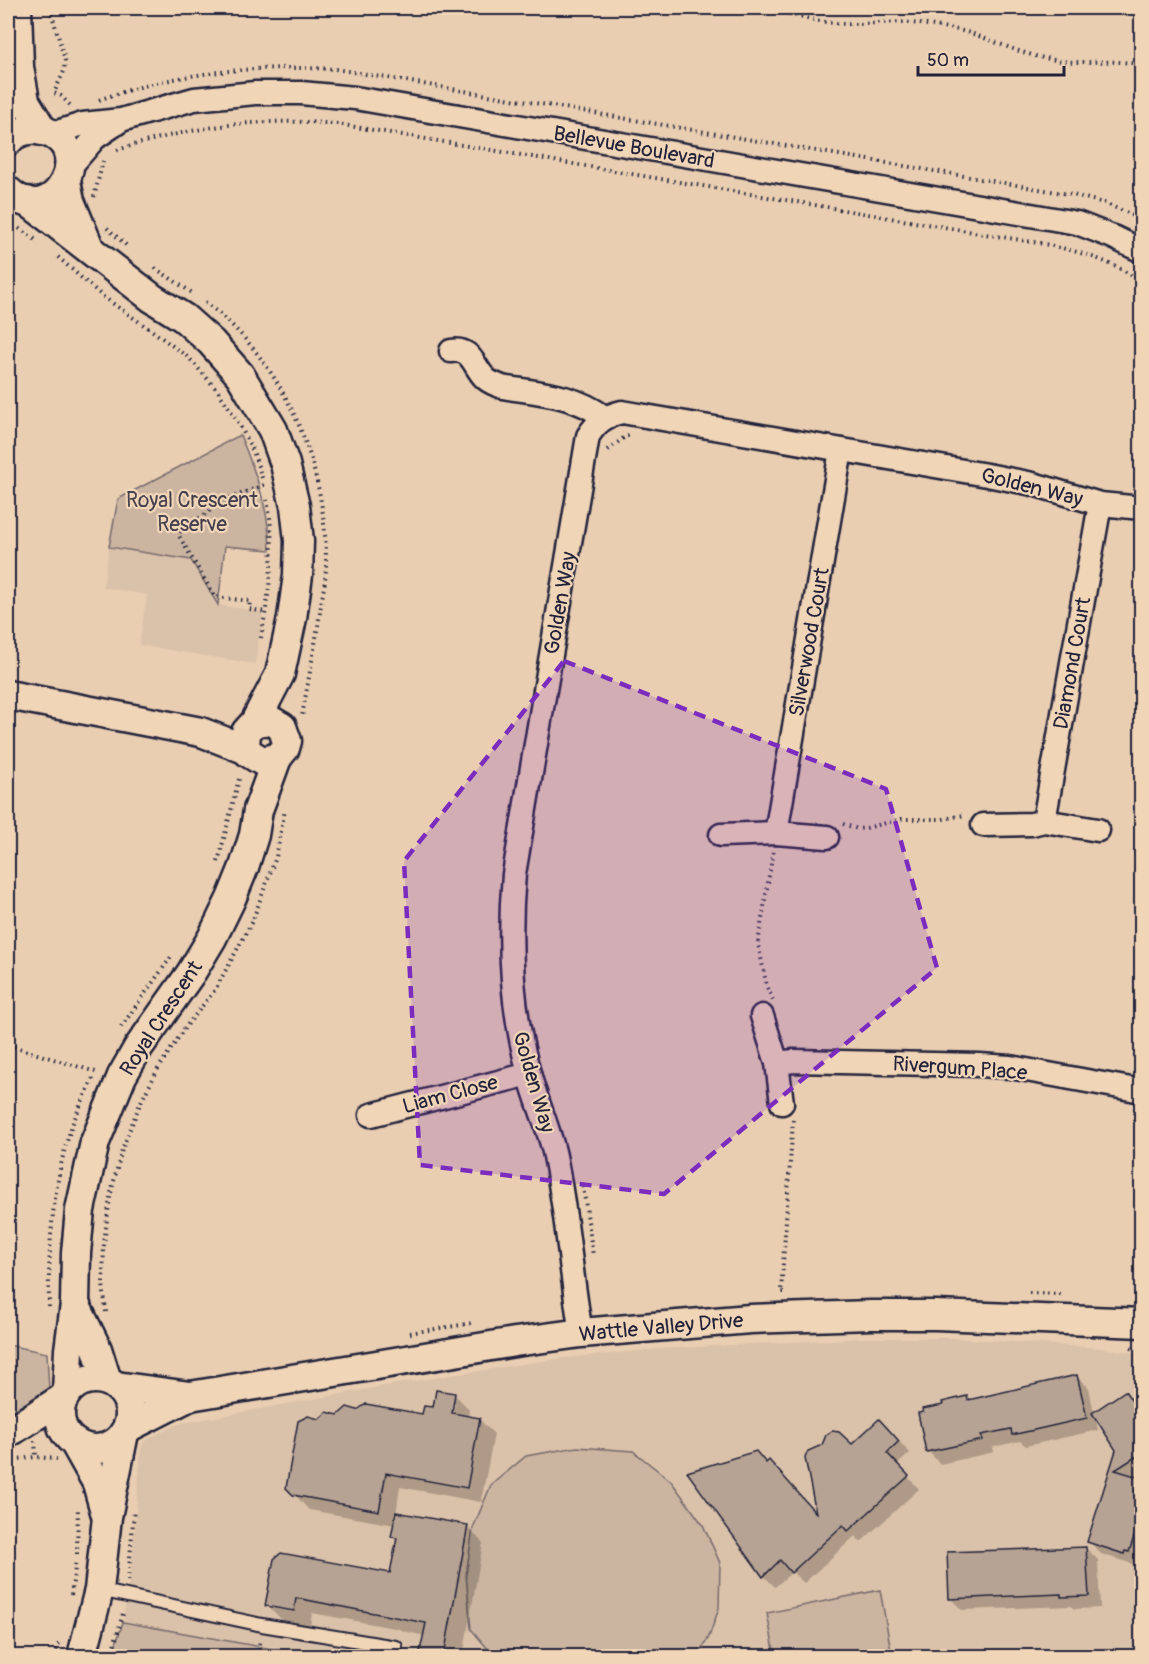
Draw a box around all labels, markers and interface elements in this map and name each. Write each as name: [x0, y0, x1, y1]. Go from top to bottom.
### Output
scale bar: [918, 39, 1064, 77]
text: 50 m: [927, 49, 969, 72]
street label: Bellevue Boulevard: [551, 120, 717, 175]
street label: Golden Way: [978, 462, 1086, 513]
park label: Royal Crescent Reserve: [126, 487, 259, 538]
street label: Golden Way: [538, 550, 583, 657]
street label: Silverwood Court: [783, 565, 836, 719]
street label: Diamond Court: [1048, 594, 1098, 731]
street label: Royal Crescent: [114, 955, 209, 1081]
street label: Golden Way: [506, 1029, 561, 1136]
street label: Rivergum Place: [892, 1050, 1029, 1087]
street label: Liam Close: [400, 1069, 501, 1120]
street label: Wattle Valley Drive: [578, 1307, 745, 1348]

